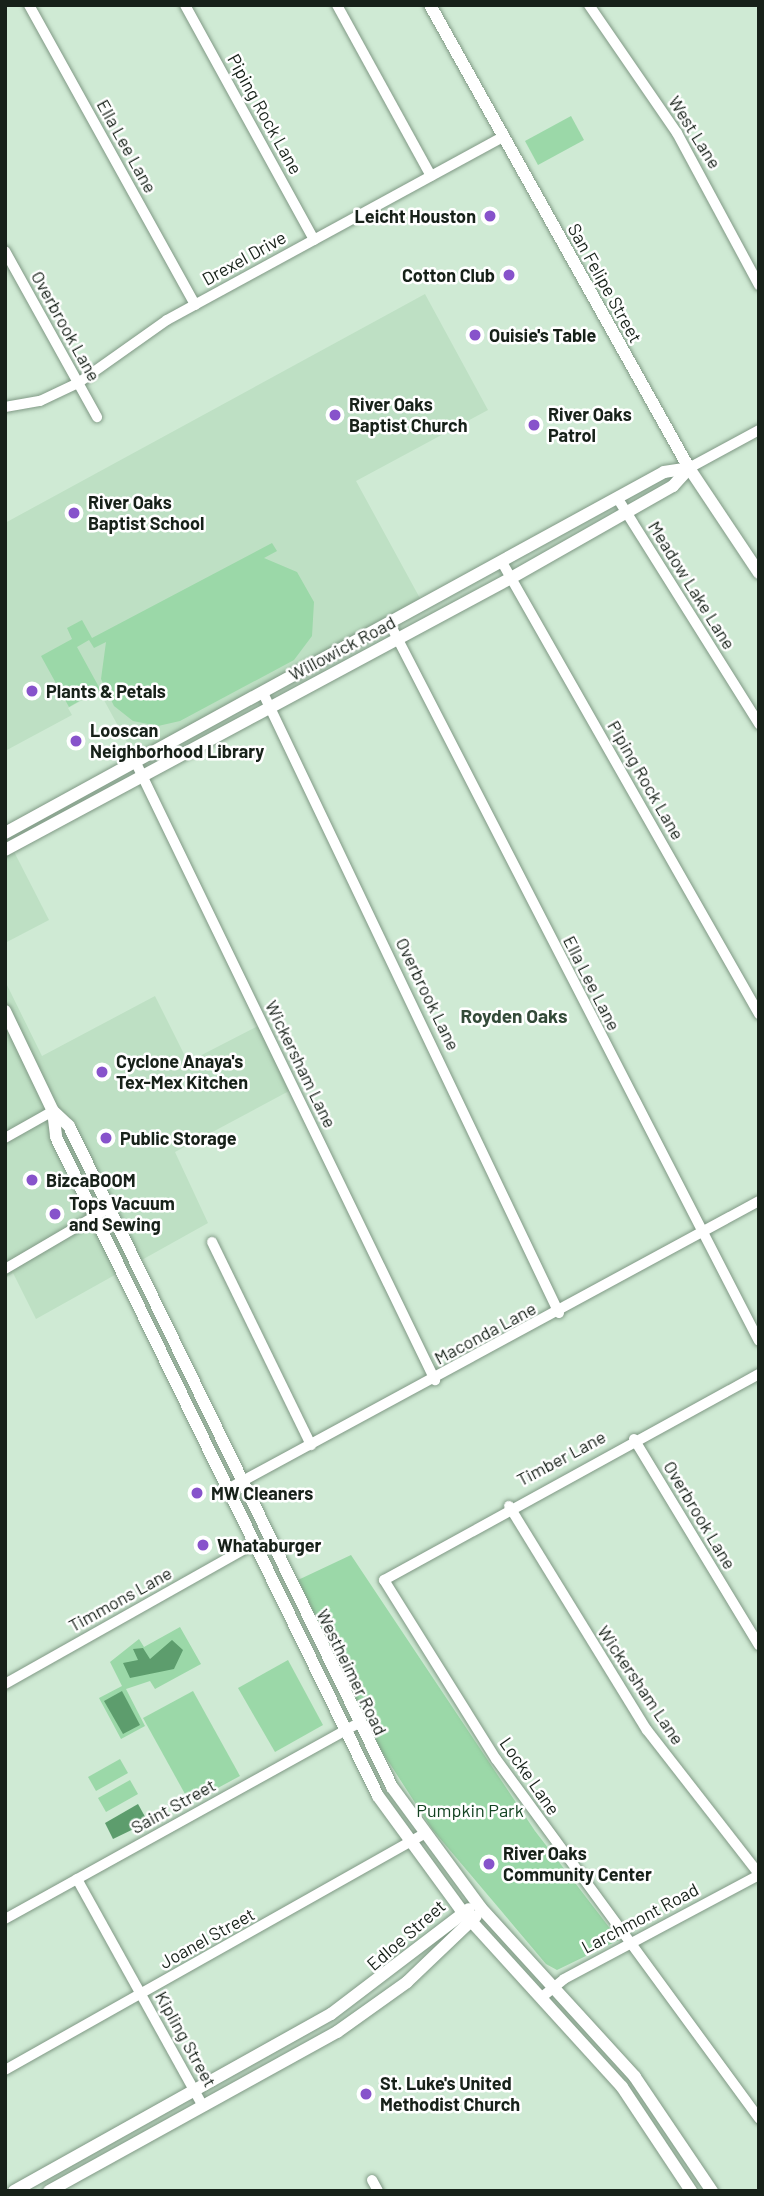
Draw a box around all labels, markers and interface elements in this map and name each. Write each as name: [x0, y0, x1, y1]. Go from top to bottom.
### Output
street label: Piping Rock Lane: [223, 50, 307, 178]
street label: West Lane: [664, 92, 726, 172]
street label: Ella Lee Lane: [92, 95, 162, 197]
place label: Leicht Houston: [355, 205, 476, 227]
marker: Leicht Houston: [482, 208, 498, 224]
street label: San Felipe Street: [563, 220, 647, 346]
street label: Drexel Drive: [198, 226, 290, 290]
place label: Cotton Club: [402, 264, 495, 286]
street label: Overbrook Lane: [27, 267, 105, 385]
marker: Cotton Club: [501, 267, 517, 283]
place label: Ouisie's Table: [489, 324, 596, 346]
marker: Ouisie's Table: [467, 327, 483, 343]
place label: River Oaks Baptist Church: [349, 394, 467, 436]
place label: River Oaks Patrol: [548, 404, 632, 446]
marker: River Oaks Baptist Church: [327, 407, 343, 423]
marker: River Oaks Patrol: [526, 417, 542, 433]
place label: River Oaks Baptist School: [88, 492, 204, 534]
marker: River Oaks Baptist School: [66, 505, 82, 521]
street label: Meadow Lake Lane: [644, 517, 740, 653]
street label: Willowick Road: [285, 611, 399, 685]
place label: Plants & Petals: [46, 680, 166, 702]
marker: Plants & Petals: [24, 683, 40, 699]
street label: Piping Rock Lane: [603, 717, 689, 843]
place label: Looscan Neighborhood Library: [90, 720, 264, 762]
marker: Looscan Neighborhood Library: [68, 733, 84, 749]
street label: Ella Lee Lane: [559, 932, 625, 1034]
street label: Overbrook Lane: [391, 934, 465, 1054]
street label: Wickersham Lane: [261, 997, 341, 1131]
district label: Royden Oaks: [460, 1005, 568, 1027]
place label: Cyclone Anaya's Tex-Mex Kitchen: [116, 1051, 248, 1094]
marker: Cyclone Anaya's Tex-Mex Kitchen: [94, 1064, 110, 1080]
place label: Public Storage: [120, 1127, 237, 1149]
marker: Public Storage: [98, 1130, 114, 1146]
place label: BizcaBOOM: [46, 1169, 136, 1191]
marker: BizcaBOOM: [24, 1172, 40, 1188]
place label: Tops Vacuum and Sewing: [69, 1193, 175, 1236]
marker: Tops Vacuum and Sewing: [47, 1206, 63, 1222]
street label: Maconda Lane: [430, 1297, 540, 1369]
street label: Timber Lane: [513, 1426, 609, 1490]
street label: Overbrook Lane: [659, 1457, 741, 1573]
place label: MW Cleaners: [211, 1482, 313, 1504]
marker: MW Cleaners: [189, 1485, 205, 1501]
place label: Whataburger: [217, 1534, 321, 1556]
marker: Whataburger: [195, 1537, 211, 1553]
street label: Timmons Lane: [65, 1562, 175, 1636]
street label: Westheimer Road: [312, 1605, 392, 1739]
street label: Wickersham Lane: [593, 1621, 689, 1749]
street label: Locke Lane: [495, 1733, 565, 1819]
street label: Saint Street: [127, 1774, 219, 1838]
park label: Pumpkin Park: [416, 1799, 524, 1821]
place label: River Oaks Community Center: [503, 1843, 652, 1885]
marker: River Oaks Community Center: [481, 1856, 497, 1872]
street label: Larchmont Road: [578, 1878, 702, 1958]
street label: Edloe Street: [362, 1895, 450, 1975]
street label: Joanel Street: [156, 1903, 258, 1973]
street label: Kipling Street: [151, 1987, 221, 2091]
place label: St. Luke's United Methodist Church: [380, 2073, 520, 2116]
marker: St. Luke's United Methodist Church: [358, 2086, 374, 2102]

